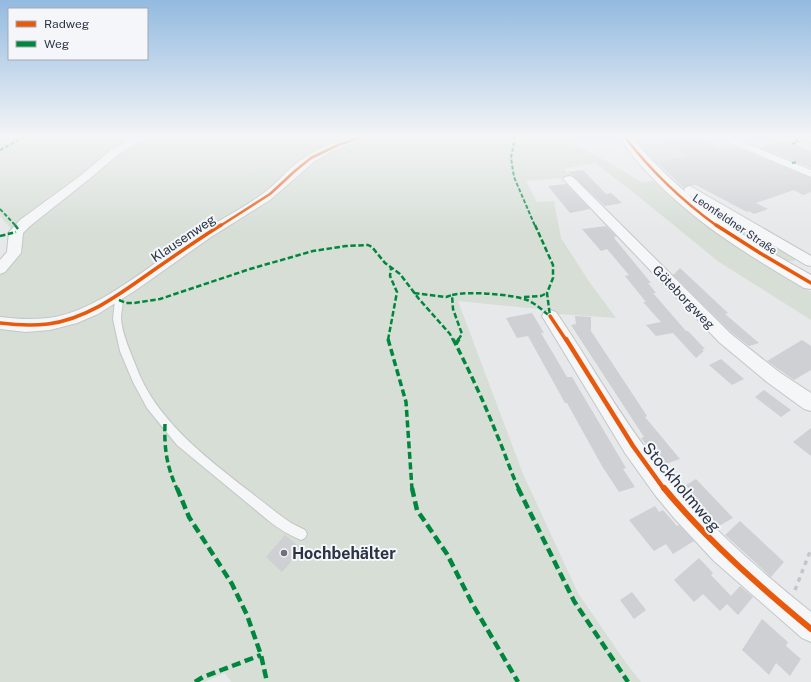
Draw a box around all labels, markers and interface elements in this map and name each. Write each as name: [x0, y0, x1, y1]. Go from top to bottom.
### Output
legend: [8, 8, 148, 60]
text: Radweg: [44, 17, 89, 31]
text: Weg: [44, 37, 69, 51]
street label: Leonfeldner Straße: [691, 191, 779, 257]
street label: Klausenweg: [148, 211, 218, 265]
street label: Göteborgweg: [650, 263, 718, 332]
street label: Stockholmweg: [639, 439, 725, 536]
place label: Hochbehälter: [292, 544, 396, 563]
marker: Hochbehälter: [279, 548, 289, 558]

